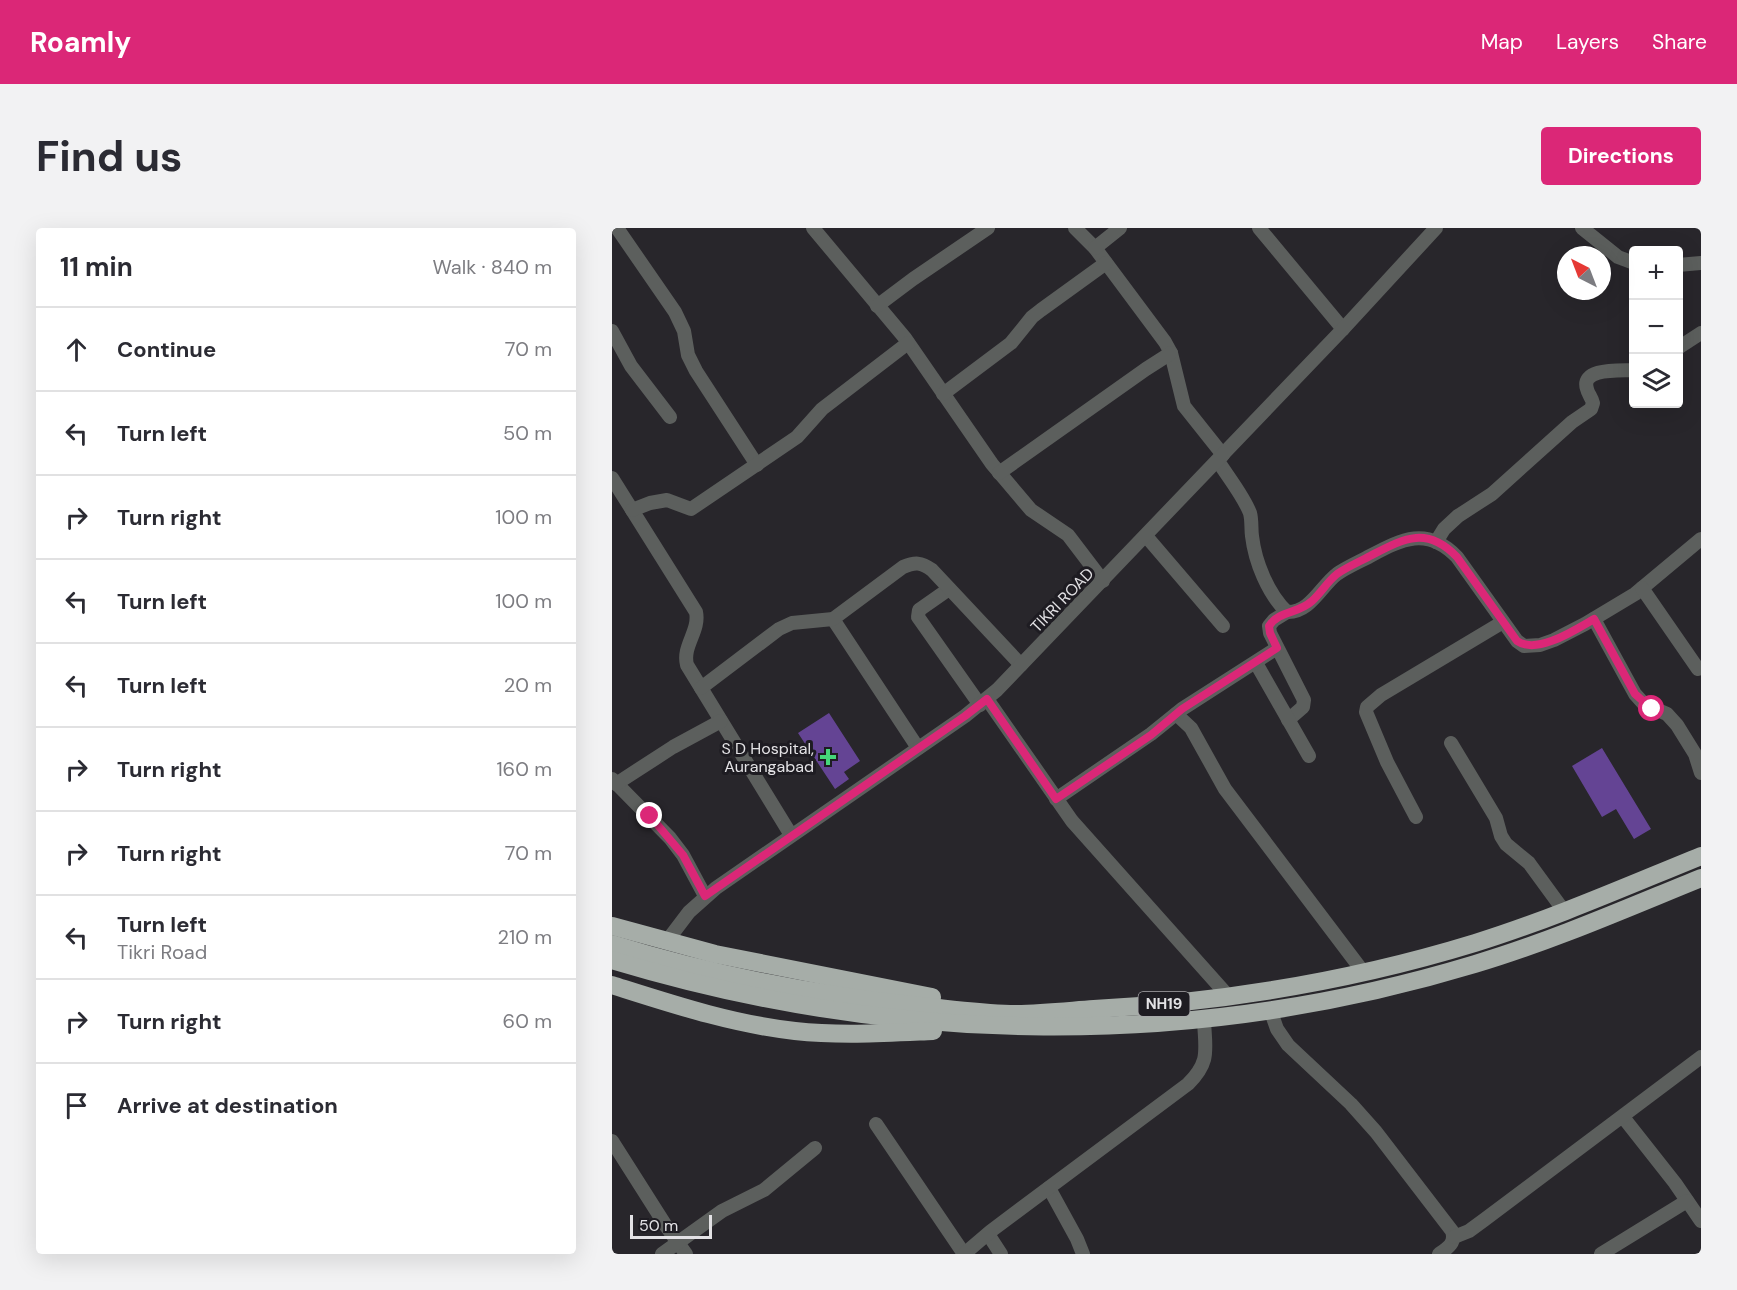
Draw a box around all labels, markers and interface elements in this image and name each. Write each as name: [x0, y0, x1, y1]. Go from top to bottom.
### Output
text: Roamly: [30, 24, 131, 61]
text: Map: [1481, 28, 1523, 56]
text: Layers: [1556, 28, 1619, 56]
text: Share: [1652, 28, 1707, 56]
button: Directions: [1541, 127, 1701, 185]
text: Find us: [36, 129, 182, 184]
north arrow: [1557, 246, 1611, 300]
map controls: [1629, 246, 1683, 408]
button: +: [1629, 246, 1683, 300]
text: 11 min: [60, 250, 133, 284]
text: Walk · 840 m: [432, 254, 552, 280]
button: −: [1629, 300, 1683, 354]
icon: ahead: [60, 333, 93, 366]
text: Continue: [117, 335, 216, 364]
text: 70 m: [505, 336, 552, 362]
button: layers: [1629, 354, 1683, 408]
icon: left: [60, 417, 93, 450]
text: Turn left: [117, 419, 207, 448]
text: 50 m: [503, 420, 552, 446]
icon: right: [60, 501, 93, 534]
text: Turn right: [117, 503, 222, 532]
text: 100 m: [495, 504, 552, 530]
street label: TIKRI ROAD: [1026, 563, 1098, 637]
icon: left: [60, 585, 93, 618]
text: Turn left: [117, 587, 207, 616]
text: 100 m: [495, 588, 552, 614]
icon: left: [60, 669, 93, 702]
text: Turn left: [117, 671, 207, 700]
text: 20 m: [504, 672, 552, 698]
route start: [1638, 695, 1664, 721]
place label: S D Hospital, Aurangabad: [721, 738, 814, 777]
marker: S D Hospital, Aurangabad: [819, 748, 837, 766]
icon: right: [60, 753, 93, 786]
text: Turn right: [117, 755, 222, 784]
text: 160 m: [496, 756, 552, 782]
route end: [636, 802, 662, 828]
icon: right: [60, 837, 93, 870]
text: Turn right: [117, 839, 222, 868]
text: 70 m: [505, 840, 552, 866]
text: Turn left: [117, 910, 207, 939]
icon: left: [60, 921, 93, 954]
text: 210 m: [497, 924, 552, 950]
text: Tikri Road: [117, 939, 207, 965]
road number: NH19: [1138, 992, 1190, 1016]
icon: right: [60, 1005, 93, 1038]
text: Turn right: [117, 1007, 222, 1036]
text: 60 m: [503, 1008, 552, 1034]
icon: arrive: [60, 1089, 93, 1122]
text: Arrive at destination: [117, 1091, 338, 1120]
scale bar: [630, 1212, 712, 1240]
text: 50 m: [639, 1215, 678, 1236]

